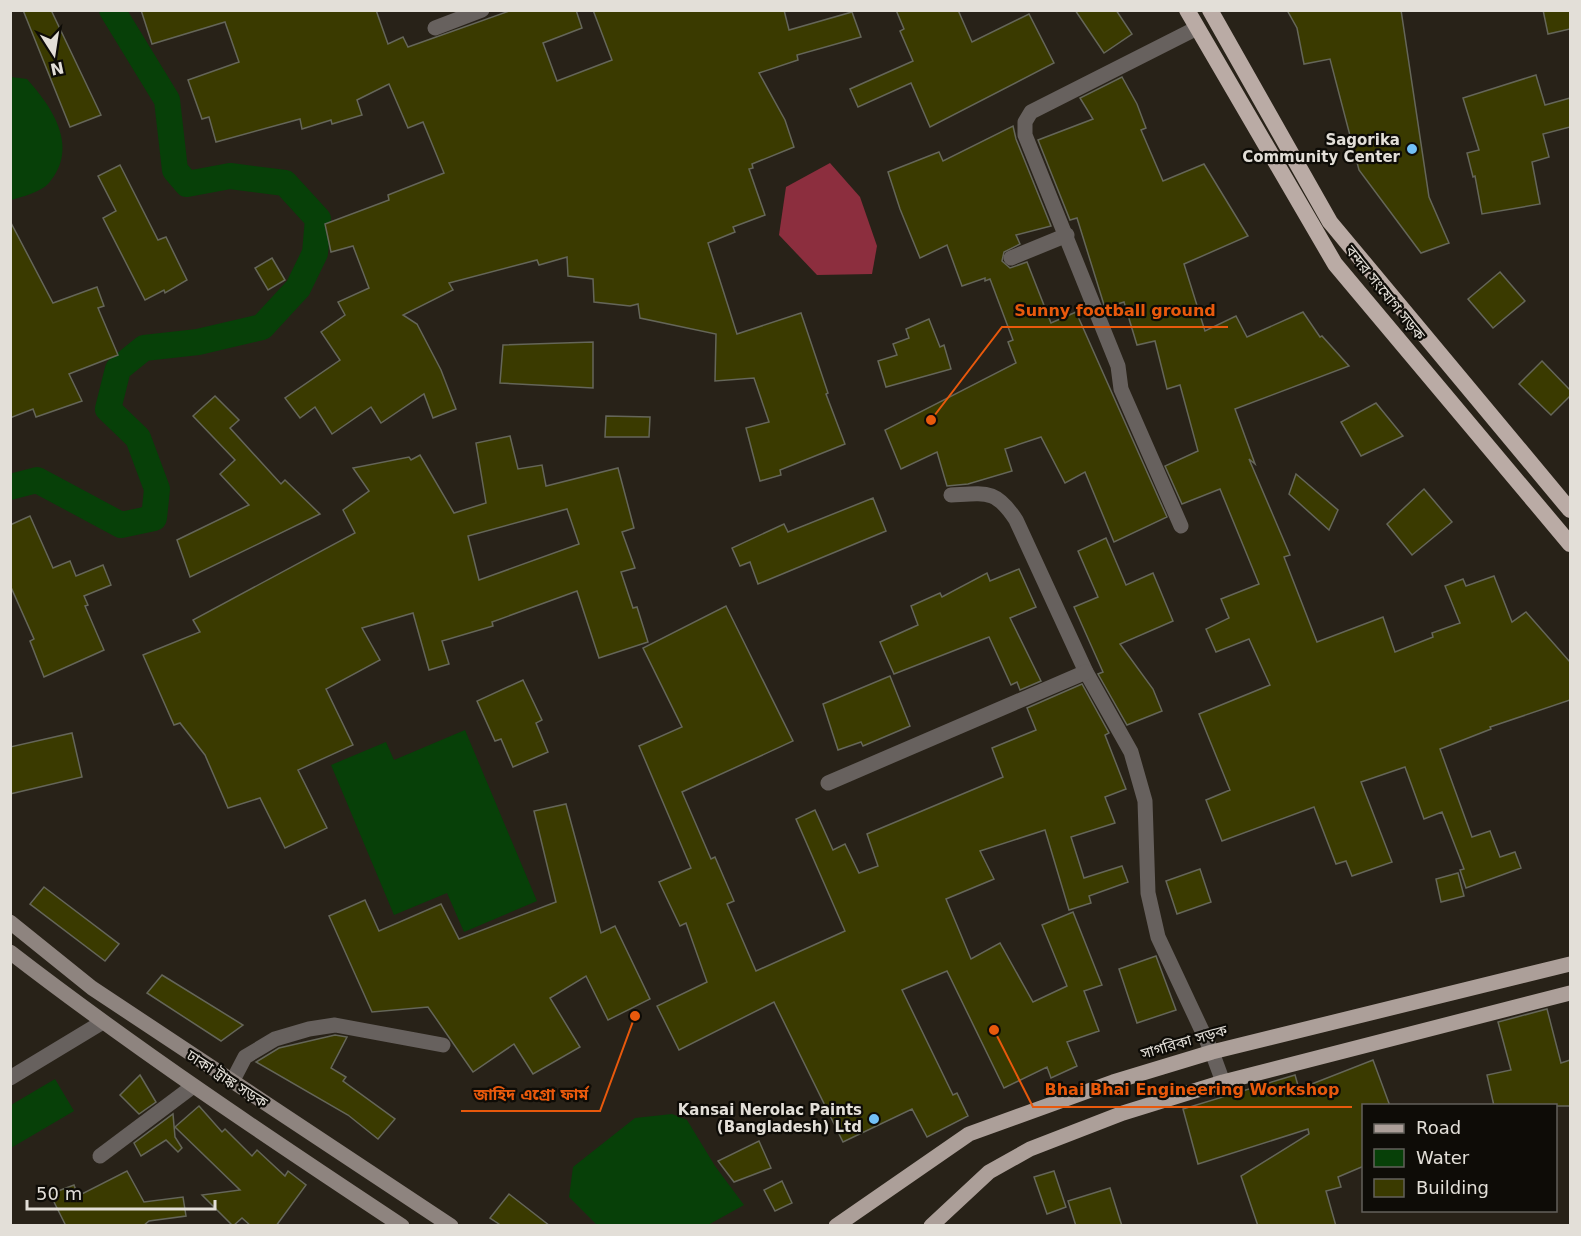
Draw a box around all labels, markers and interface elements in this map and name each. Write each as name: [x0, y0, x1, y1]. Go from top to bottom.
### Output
north arrow: [24, 24, 84, 84]
text: N: [48, 57, 66, 79]
place label: Sagorika Community Center: [1242, 131, 1401, 166]
marker: Sagorika Community Center: [1405, 142, 1419, 156]
street label: বন্দর সংযোগ সড়ক: [1341, 241, 1429, 345]
callout: Sunny football ground: [1002, 293, 1228, 327]
text: Sunny football ground: [1014, 301, 1216, 320]
street label: সাগরিকা সড়ক: [1138, 1021, 1230, 1063]
street label: ঢাকা ট্রাঙ্ক সড়ক: [182, 1046, 271, 1112]
callout: Bhai Bhai Engineering Workshop: [1033, 1073, 1352, 1107]
callout: জাহিদ এগ্রো ফার্ম: [461, 1077, 600, 1111]
text: Bhai Bhai Engineering Workshop: [1045, 1080, 1339, 1099]
text: জাহিদ এগ্রো ফার্ম: [473, 1085, 590, 1104]
place label: Kansai Nerolac Paints (Bangladesh) Ltd: [678, 1101, 862, 1136]
legend: [1362, 1104, 1557, 1212]
marker: Kansai Nerolac Paints (Bangladesh) Ltd: [867, 1112, 881, 1126]
text: Road: [1416, 1117, 1461, 1138]
text: Water: [1416, 1147, 1470, 1168]
scale bar: [27, 1173, 214, 1211]
text: Building: [1416, 1177, 1489, 1198]
text: 50 m: [36, 1183, 82, 1204]

